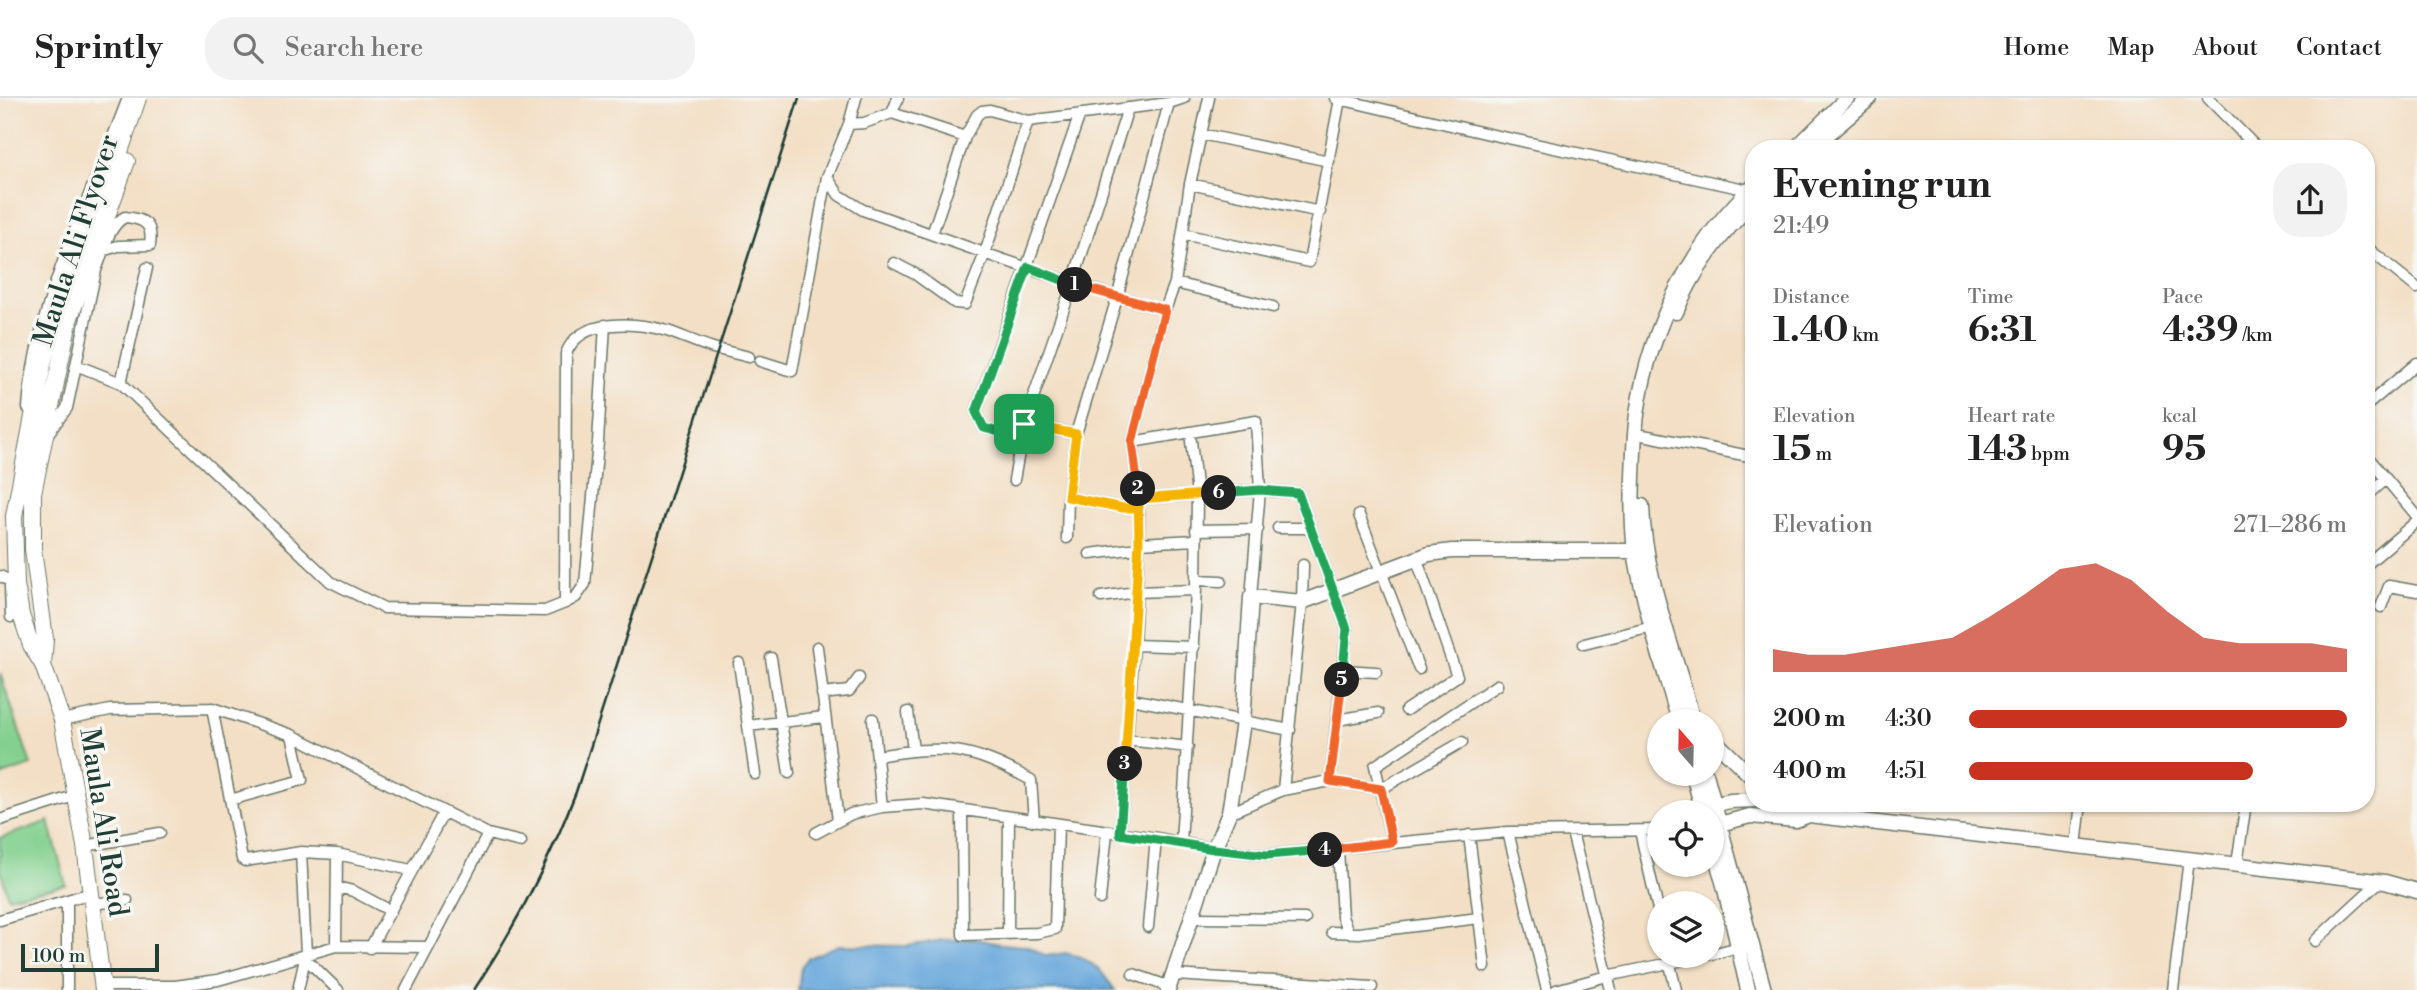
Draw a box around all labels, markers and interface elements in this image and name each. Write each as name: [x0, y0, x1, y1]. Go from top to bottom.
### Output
search box: [205, 17, 695, 80]
text: Sprintly: [35, 28, 163, 69]
icon: search: [229, 29, 267, 67]
text: Search here: [285, 32, 423, 64]
text: Home: [2004, 33, 2069, 63]
text: Map: [2107, 33, 2155, 63]
text: About: [2193, 33, 2258, 63]
text: Contact: [2296, 33, 2382, 63]
street label: Maula Ali Flyover: [26, 130, 127, 351]
text: Evening run: [1773, 162, 1991, 209]
button: share: [2273, 163, 2347, 237]
text: 21:49: [1773, 212, 1829, 240]
pin: 1: [1058, 268, 1092, 302]
text: 1: [1070, 272, 1079, 296]
text: Distance: [1773, 285, 1850, 309]
text: Time: [1968, 285, 2013, 309]
text: Pace: [2162, 285, 2203, 309]
text: 1.40: [1773, 309, 1849, 352]
text: 6:31: [1968, 309, 2036, 352]
text: 4:39: [2162, 309, 2239, 352]
text: km: [1849, 323, 1879, 347]
text: /km: [2239, 323, 2273, 347]
pin: [994, 394, 1054, 454]
text: Elevation: [1773, 404, 1855, 428]
text: Heart rate: [1968, 404, 2055, 428]
text: kcal: [2162, 404, 2197, 428]
icon: arrive: [1005, 405, 1043, 443]
text: 15: [1773, 428, 1812, 471]
text: 143: [1968, 428, 2027, 471]
text: 95: [2162, 428, 2206, 471]
text: m: [1812, 442, 1832, 466]
text: bpm: [2027, 442, 2070, 466]
pin: 2: [1120, 472, 1156, 506]
text: 2: [1132, 476, 1143, 500]
pin: 6: [1202, 476, 1236, 510]
text: 6: [1213, 480, 1224, 504]
text: Elevation: [1773, 511, 1873, 539]
text: 271–286 m: [2233, 511, 2347, 539]
pin: 5: [1324, 662, 1360, 698]
text: 5: [1336, 667, 1347, 691]
text: 200 m: [1773, 705, 1845, 733]
text: 4:30: [1885, 705, 1932, 733]
north arrow: [1647, 709, 1724, 786]
map controls: [1647, 709, 1724, 968]
street label: Maula Ali Road: [71, 725, 136, 919]
pin: 3: [1108, 746, 1142, 782]
text: 3: [1119, 751, 1130, 775]
text: 400 m: [1773, 757, 1846, 785]
text: 4:51: [1885, 757, 1926, 785]
button: locate: [1647, 800, 1724, 877]
pin: 4: [1308, 832, 1342, 868]
text: 4: [1318, 837, 1331, 861]
button: layers: [1647, 891, 1724, 968]
scale bar: [21, 941, 159, 973]
text: 100 m: [32, 944, 85, 968]

